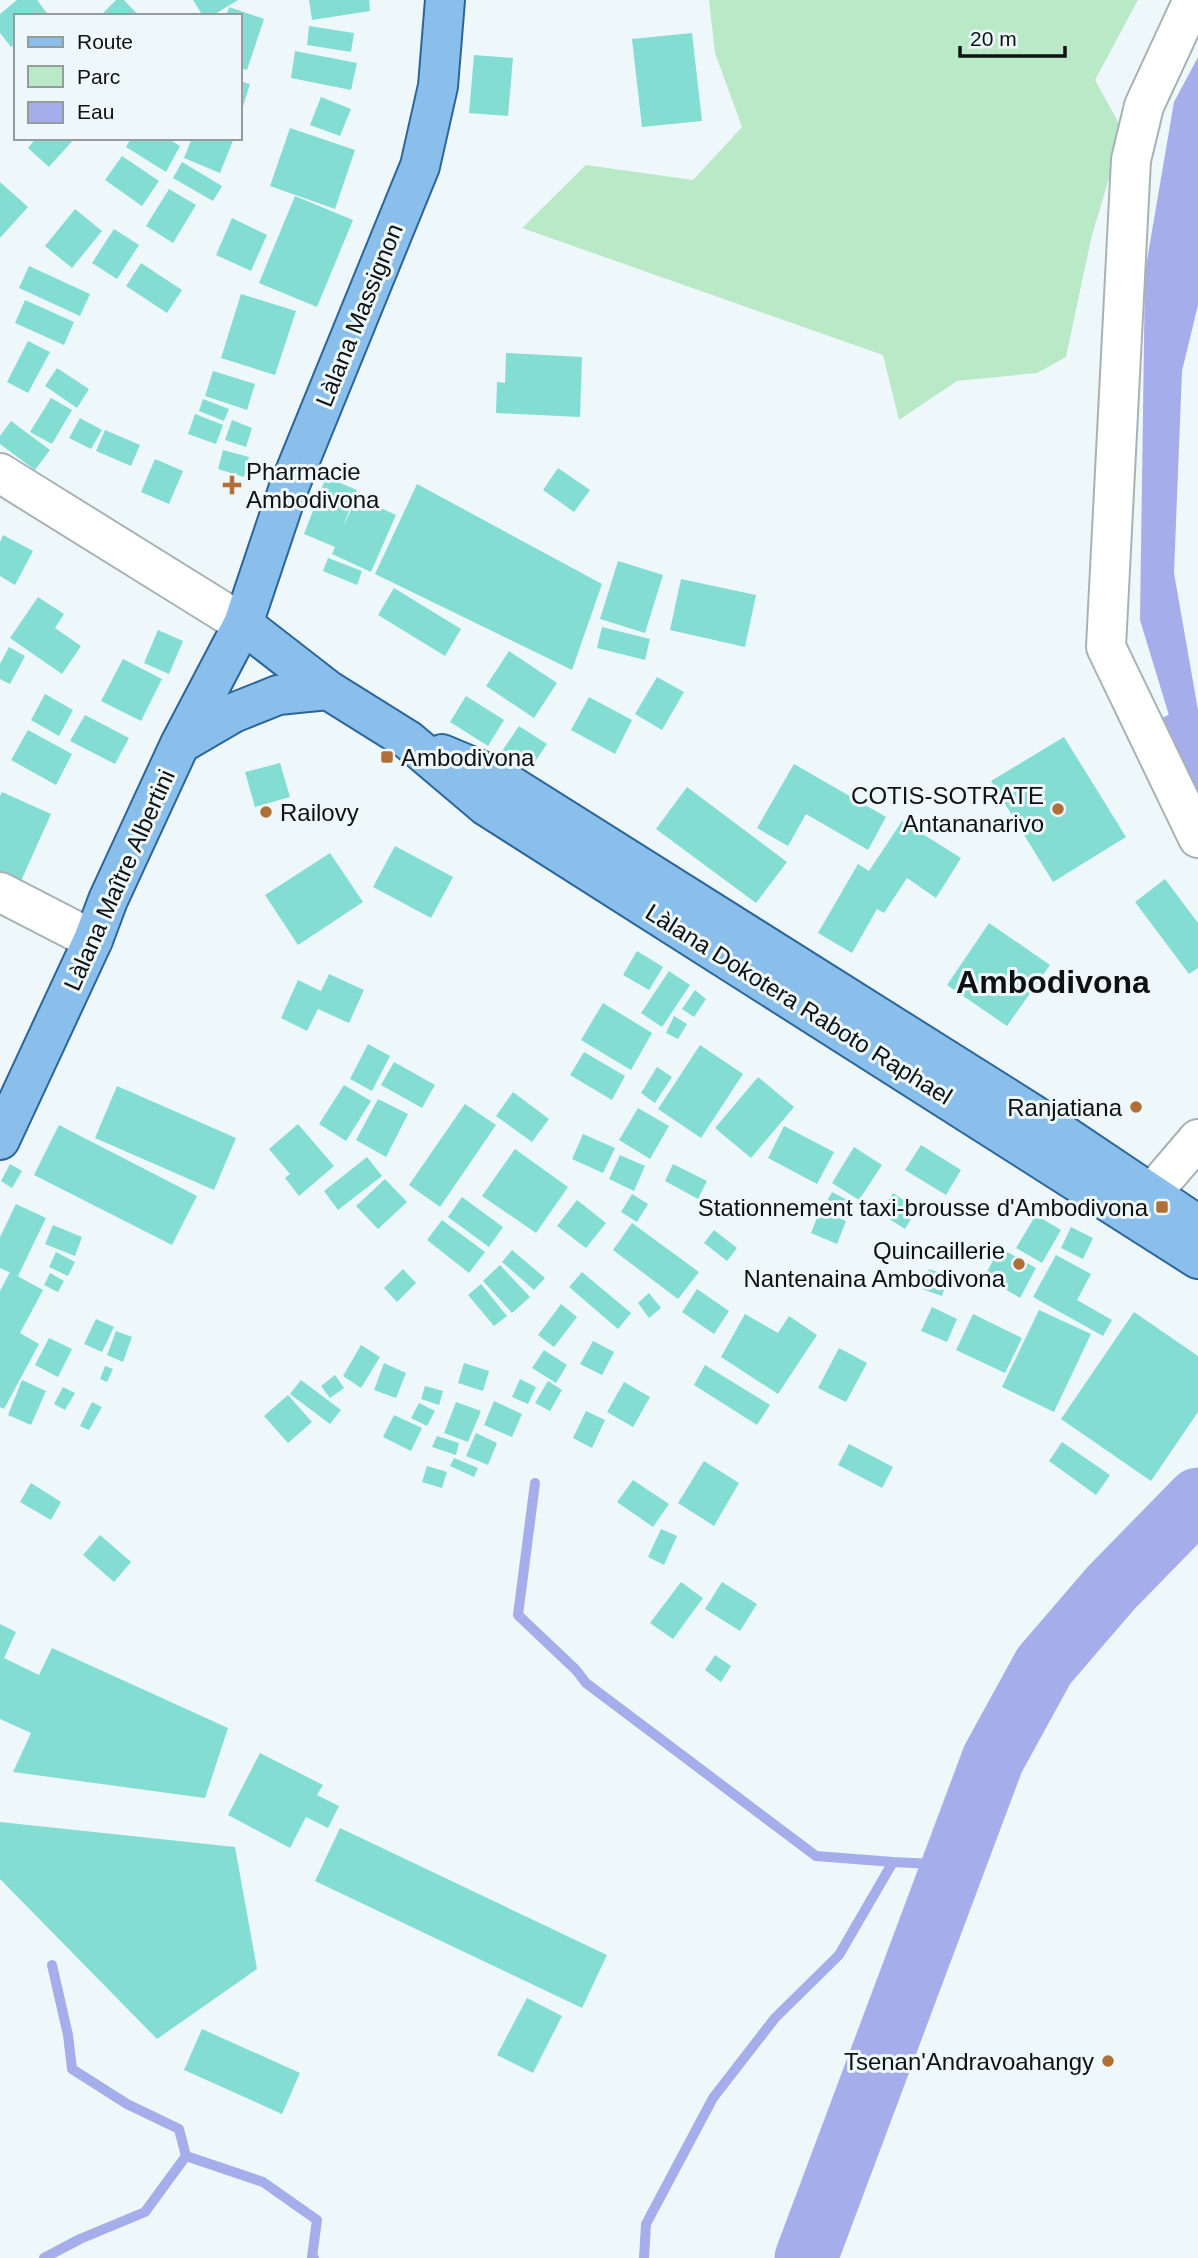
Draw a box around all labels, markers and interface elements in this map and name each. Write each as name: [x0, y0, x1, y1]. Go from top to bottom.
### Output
legend: [14, 14, 242, 140]
scale bar: [960, 14, 1065, 58]
text: 20 m: [970, 27, 1017, 50]
text: Route: [77, 30, 133, 53]
text: Parc: [77, 65, 120, 88]
text: Eau: [77, 100, 114, 123]
street label: Làlana Massignon: [310, 220, 408, 410]
place label: Pharmacie Ambodivona: [246, 458, 380, 513]
marker: Pharmacie Ambodivona: [224, 477, 240, 493]
place label: Ambodivona: [401, 744, 535, 771]
marker: Ambodivona: [379, 749, 395, 765]
street label: Làlana Maître Albertini: [58, 765, 180, 995]
place label: COTIS-SOTRATE Antananarivo: [851, 782, 1044, 837]
place label: Railovy: [280, 799, 359, 826]
marker: COTIS-SOTRATE Antananarivo: [1050, 801, 1066, 817]
marker: Railovy: [258, 804, 274, 820]
street label: Làlana Dokotera Raboto Raphael: [641, 898, 957, 1110]
district label: Ambodivona: [956, 964, 1150, 1000]
place label: Ranjatiana: [1007, 1094, 1123, 1121]
marker: Ranjatiana: [1128, 1099, 1144, 1115]
place label: Stationnement taxi-brousse d'Ambodivona: [698, 1194, 1149, 1221]
marker: Stationnement taxi-brousse d'Ambodivona: [1154, 1199, 1170, 1215]
place label: Quincaillerie Nantenaina Ambodivona: [743, 1237, 1006, 1292]
marker: Quincaillerie Nantenaina Ambodivona: [1011, 1256, 1027, 1272]
place label: Tsenan'Andravoahangy: [844, 2048, 1094, 2075]
marker: Tsenan'Andravoahangy: [1100, 2053, 1116, 2069]

